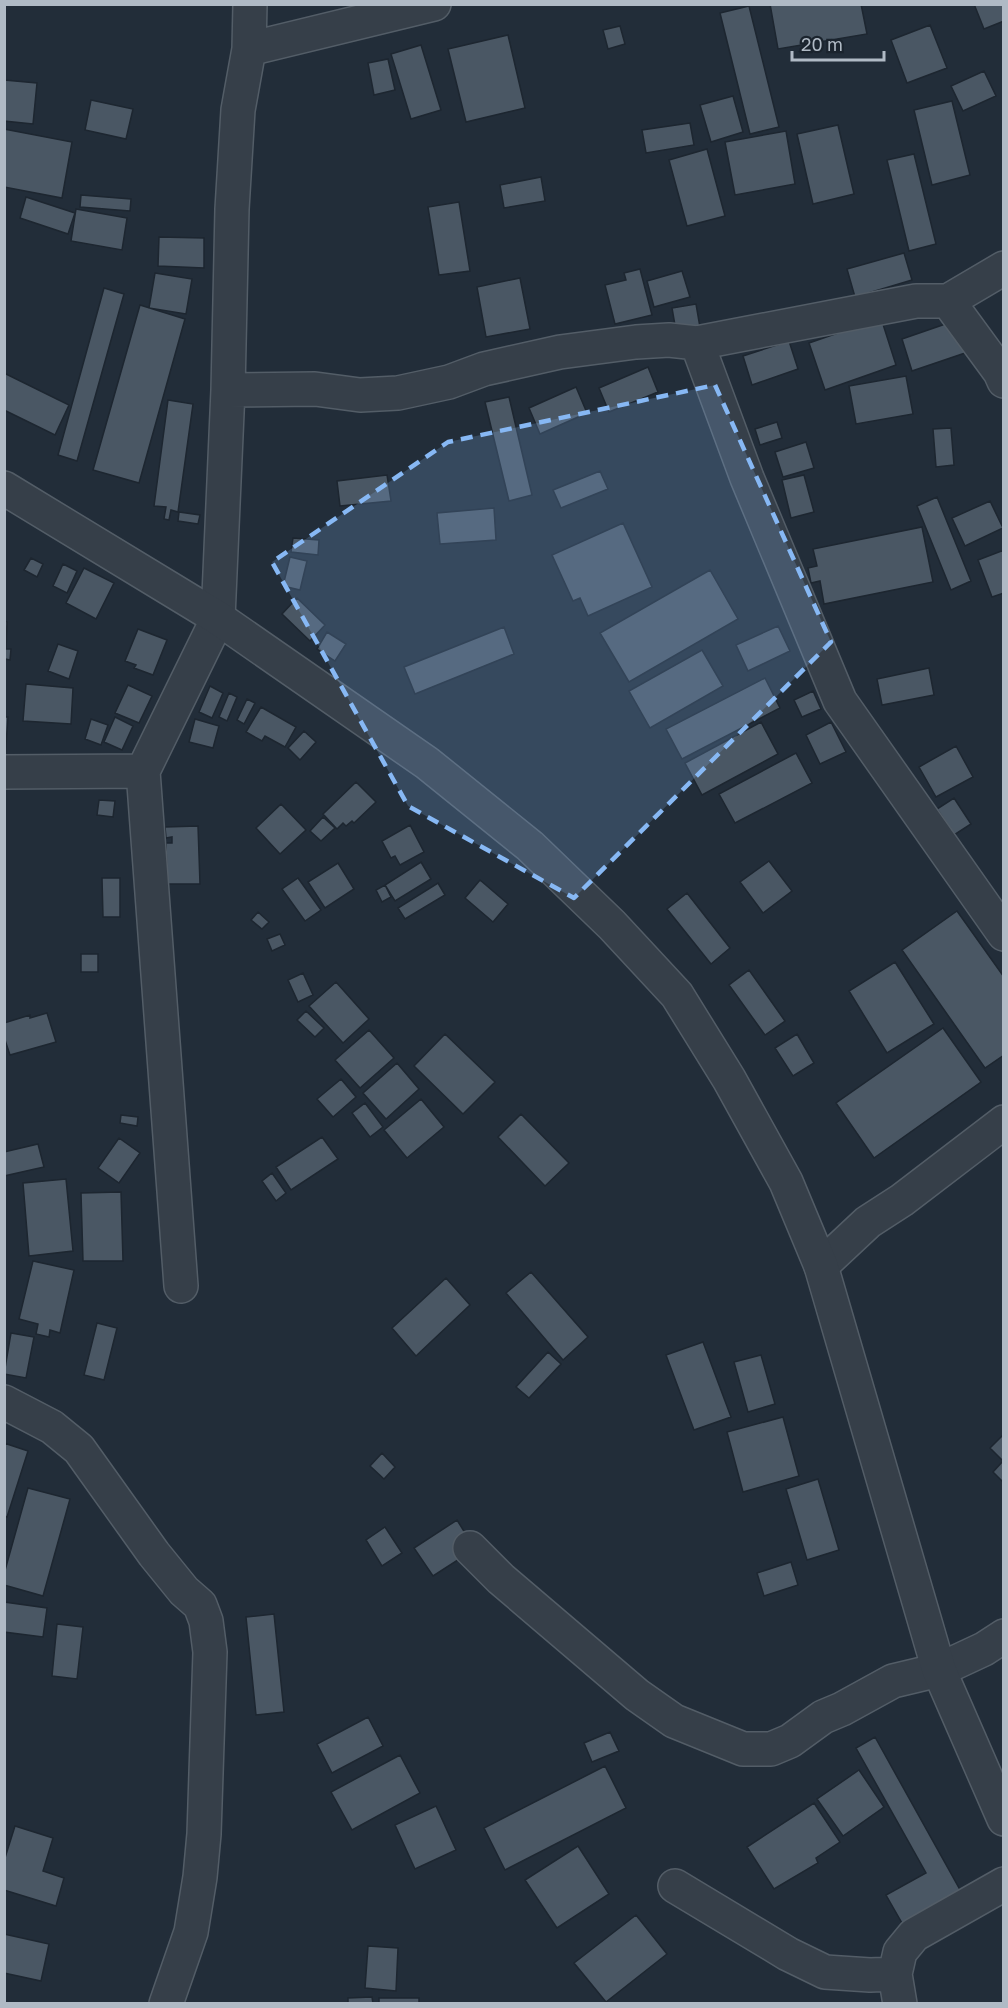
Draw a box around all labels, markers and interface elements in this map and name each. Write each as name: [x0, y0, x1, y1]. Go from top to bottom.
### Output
scale bar: [792, 24, 884, 62]
text: 20 m: [801, 33, 843, 55]

